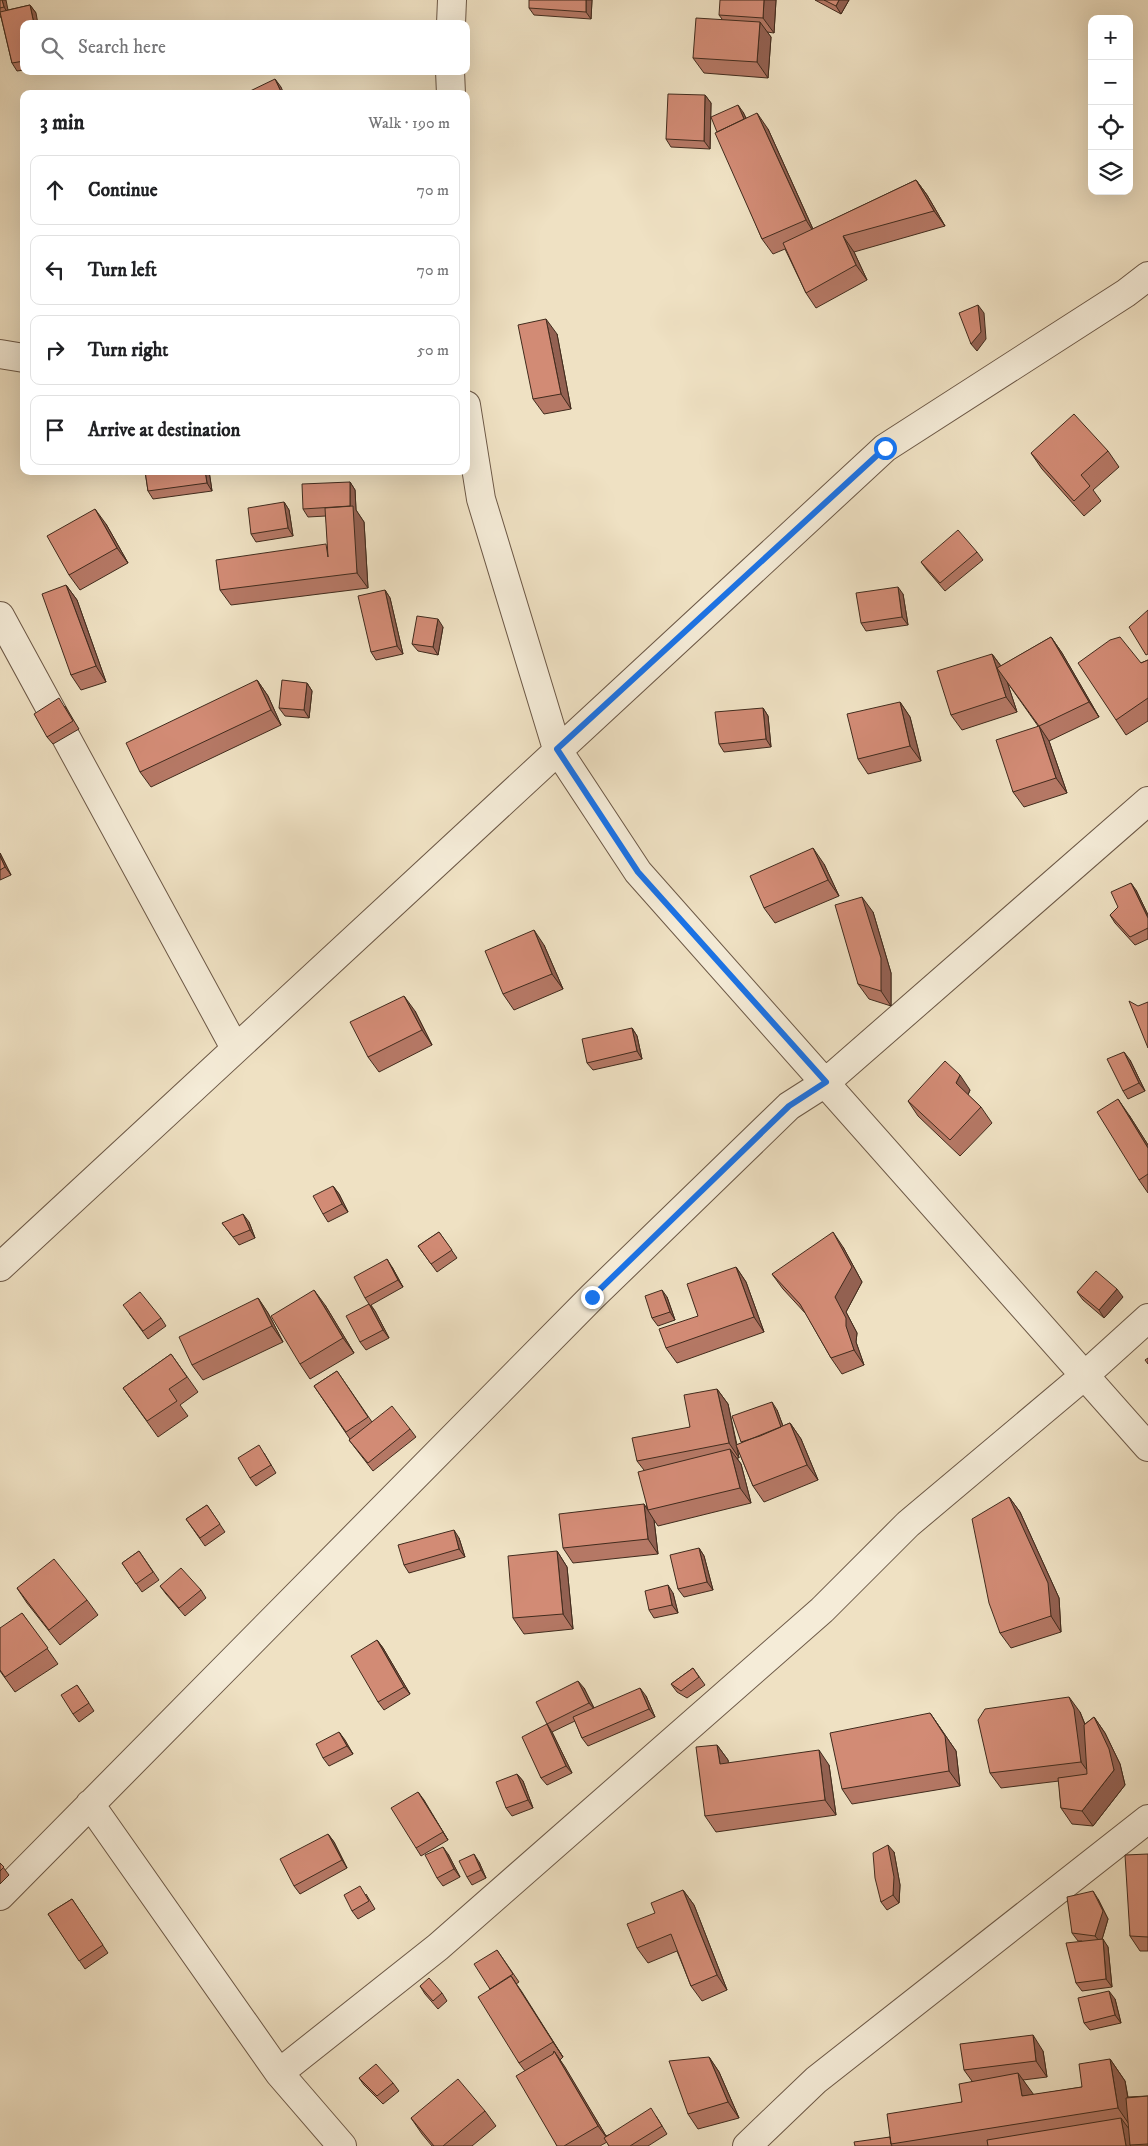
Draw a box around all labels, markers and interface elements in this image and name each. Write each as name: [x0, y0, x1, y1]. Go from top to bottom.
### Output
map controls: [1088, 15, 1133, 195]
button: +: [1088, 15, 1133, 60]
search box: [20, 20, 470, 75]
icon: search: [38, 34, 66, 62]
text: Search here: [78, 36, 166, 59]
button: −: [1088, 60, 1133, 105]
button: locate: [1088, 105, 1133, 150]
text: 3 min: [40, 110, 85, 136]
text: Walk · 190 m: [368, 113, 450, 133]
button: layers: [1088, 150, 1133, 195]
icon: ahead: [41, 176, 69, 204]
text: Continue: [88, 179, 158, 202]
text: 70 m: [417, 180, 449, 200]
icon: left: [41, 256, 69, 284]
text: Turn left: [88, 259, 157, 282]
text: 70 m: [417, 260, 449, 280]
icon: right: [41, 336, 69, 364]
text: Turn right: [88, 339, 168, 362]
text: 50 m: [417, 340, 449, 360]
icon: arrive: [41, 416, 69, 444]
text: Arrive at destination: [88, 419, 240, 442]
route start: [874, 437, 897, 460]
route end: [581, 1286, 604, 1309]

